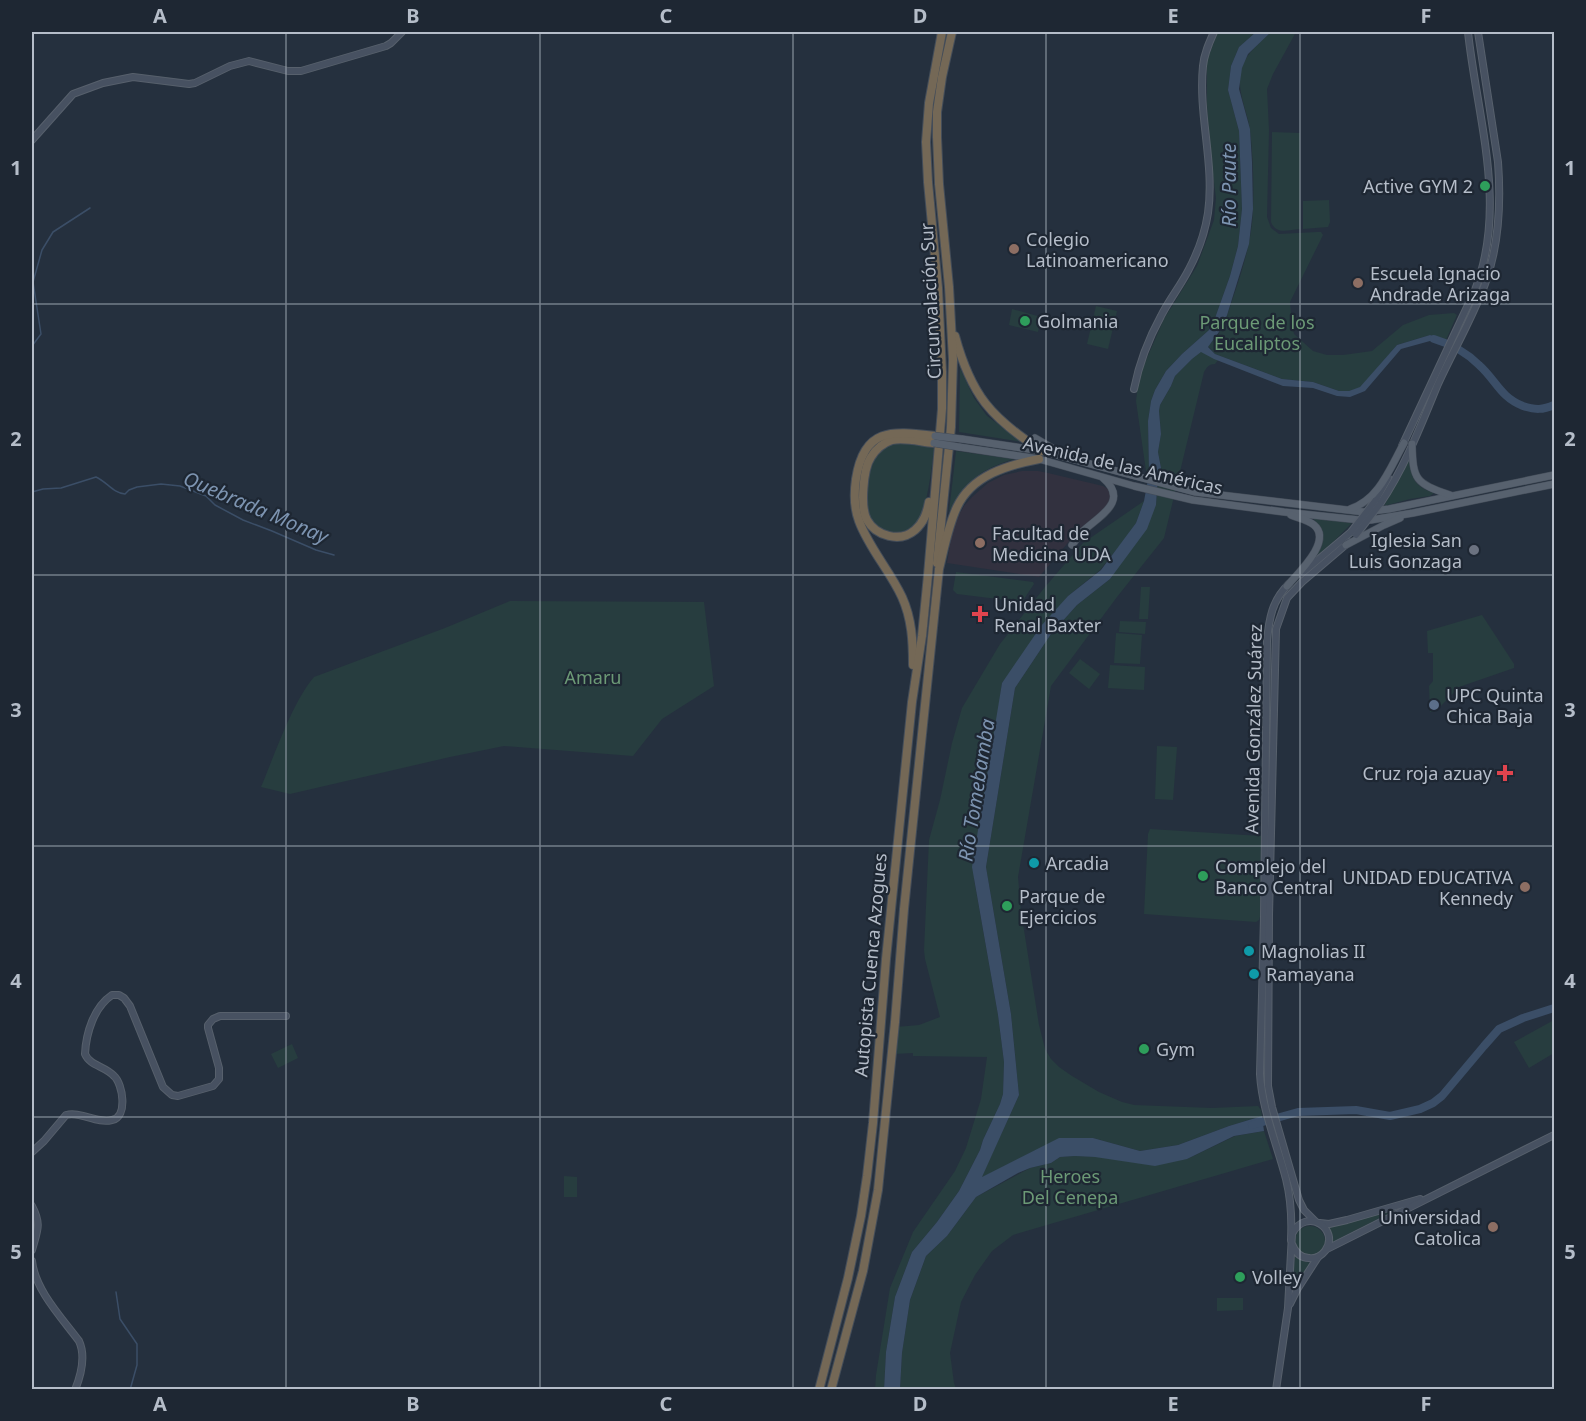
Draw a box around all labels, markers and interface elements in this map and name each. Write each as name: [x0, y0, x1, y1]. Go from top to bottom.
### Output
text: A: [153, 2, 167, 29]
text: B: [406, 2, 420, 29]
text: C: [660, 2, 673, 29]
text: D: [913, 2, 927, 29]
text: E: [1167, 2, 1179, 29]
text: F: [1421, 2, 1431, 29]
water label: Río Paute: [1215, 143, 1242, 227]
text: 1: [10, 154, 22, 181]
text: 1: [1564, 154, 1576, 181]
place label: Active GYM 2: [1363, 174, 1473, 198]
marker: Active GYM 2: [1478, 179, 1492, 193]
street label: Circunvalación Sur: [914, 222, 946, 380]
place label: Colegio Latinoamericano: [1026, 227, 1169, 272]
marker: Colegio Latinoamericano: [1007, 242, 1021, 256]
place label: Escuela Ignacio Andrade Arizaga: [1370, 261, 1510, 306]
marker: Escuela Ignacio Andrade Arizaga: [1351, 276, 1365, 290]
place label: Golmania: [1037, 309, 1118, 333]
park label: Parque de los Eucaliptos: [1199, 310, 1315, 355]
marker: Golmania: [1018, 314, 1032, 328]
text: 2: [10, 425, 22, 452]
text: 2: [1564, 425, 1576, 452]
street label: Avenida de las Américas: [1021, 430, 1225, 500]
water label: Quebrada Monay: [179, 464, 334, 550]
place label: Facultad de Medicina UDA: [992, 521, 1111, 566]
place label: Iglesia San Luis Gonzaga: [1349, 528, 1462, 573]
marker: Facultad de Medicina UDA: [973, 536, 987, 550]
marker: Iglesia San Luis Gonzaga: [1467, 543, 1481, 557]
place label: Unidad Renal Baxter: [994, 592, 1102, 637]
marker: Unidad Renal Baxter: [971, 605, 989, 623]
street label: Avenida González Suárez: [1239, 624, 1267, 834]
park label: Amaru: [565, 665, 622, 689]
place label: UPC Quinta Chica Baja: [1446, 683, 1544, 728]
text: 3: [10, 696, 22, 723]
text: 3: [1564, 696, 1576, 723]
marker: UPC Quinta Chica Baja: [1427, 698, 1441, 712]
water label: Río Tomebamba: [951, 717, 1001, 863]
place label: Cruz roja azuay: [1363, 761, 1493, 785]
marker: Cruz roja azuay: [1496, 764, 1514, 782]
place label: Arcadia: [1046, 851, 1109, 875]
street label: Autopista Cuenca Azogues: [848, 852, 892, 1078]
place label: Complejo del Banco Central: [1215, 854, 1333, 899]
marker: Arcadia: [1027, 856, 1041, 870]
place label: UNIDAD EDUCATIVA Kennedy: [1342, 865, 1514, 910]
marker: Complejo del Banco Central: [1196, 869, 1210, 883]
marker: UNIDAD EDUCATIVA Kennedy: [1518, 880, 1532, 894]
place label: Parque de Ejercicios: [1019, 884, 1105, 929]
marker: Parque de Ejercicios: [1000, 899, 1014, 913]
place label: Magnolias II: [1261, 939, 1365, 963]
marker: Magnolias II: [1242, 944, 1256, 958]
place label: Ramayana: [1266, 962, 1355, 986]
text: 4: [10, 967, 22, 994]
marker: Ramayana: [1247, 967, 1261, 981]
text: 4: [1564, 967, 1576, 994]
place label: Gym: [1156, 1037, 1195, 1061]
marker: Gym: [1137, 1042, 1151, 1056]
park label: Heroes Del Cenepa: [1022, 1164, 1118, 1209]
place label: Universidad Catolica: [1380, 1205, 1481, 1250]
marker: Universidad Catolica: [1486, 1220, 1500, 1234]
text: 5: [10, 1238, 22, 1265]
text: 5: [1564, 1238, 1576, 1265]
place label: Volley: [1252, 1265, 1302, 1289]
marker: Volley: [1233, 1270, 1247, 1284]
text: A: [153, 1390, 167, 1417]
text: B: [406, 1390, 420, 1417]
text: C: [660, 1390, 673, 1417]
text: D: [913, 1390, 927, 1417]
text: E: [1167, 1390, 1179, 1417]
text: F: [1421, 1390, 1431, 1417]

